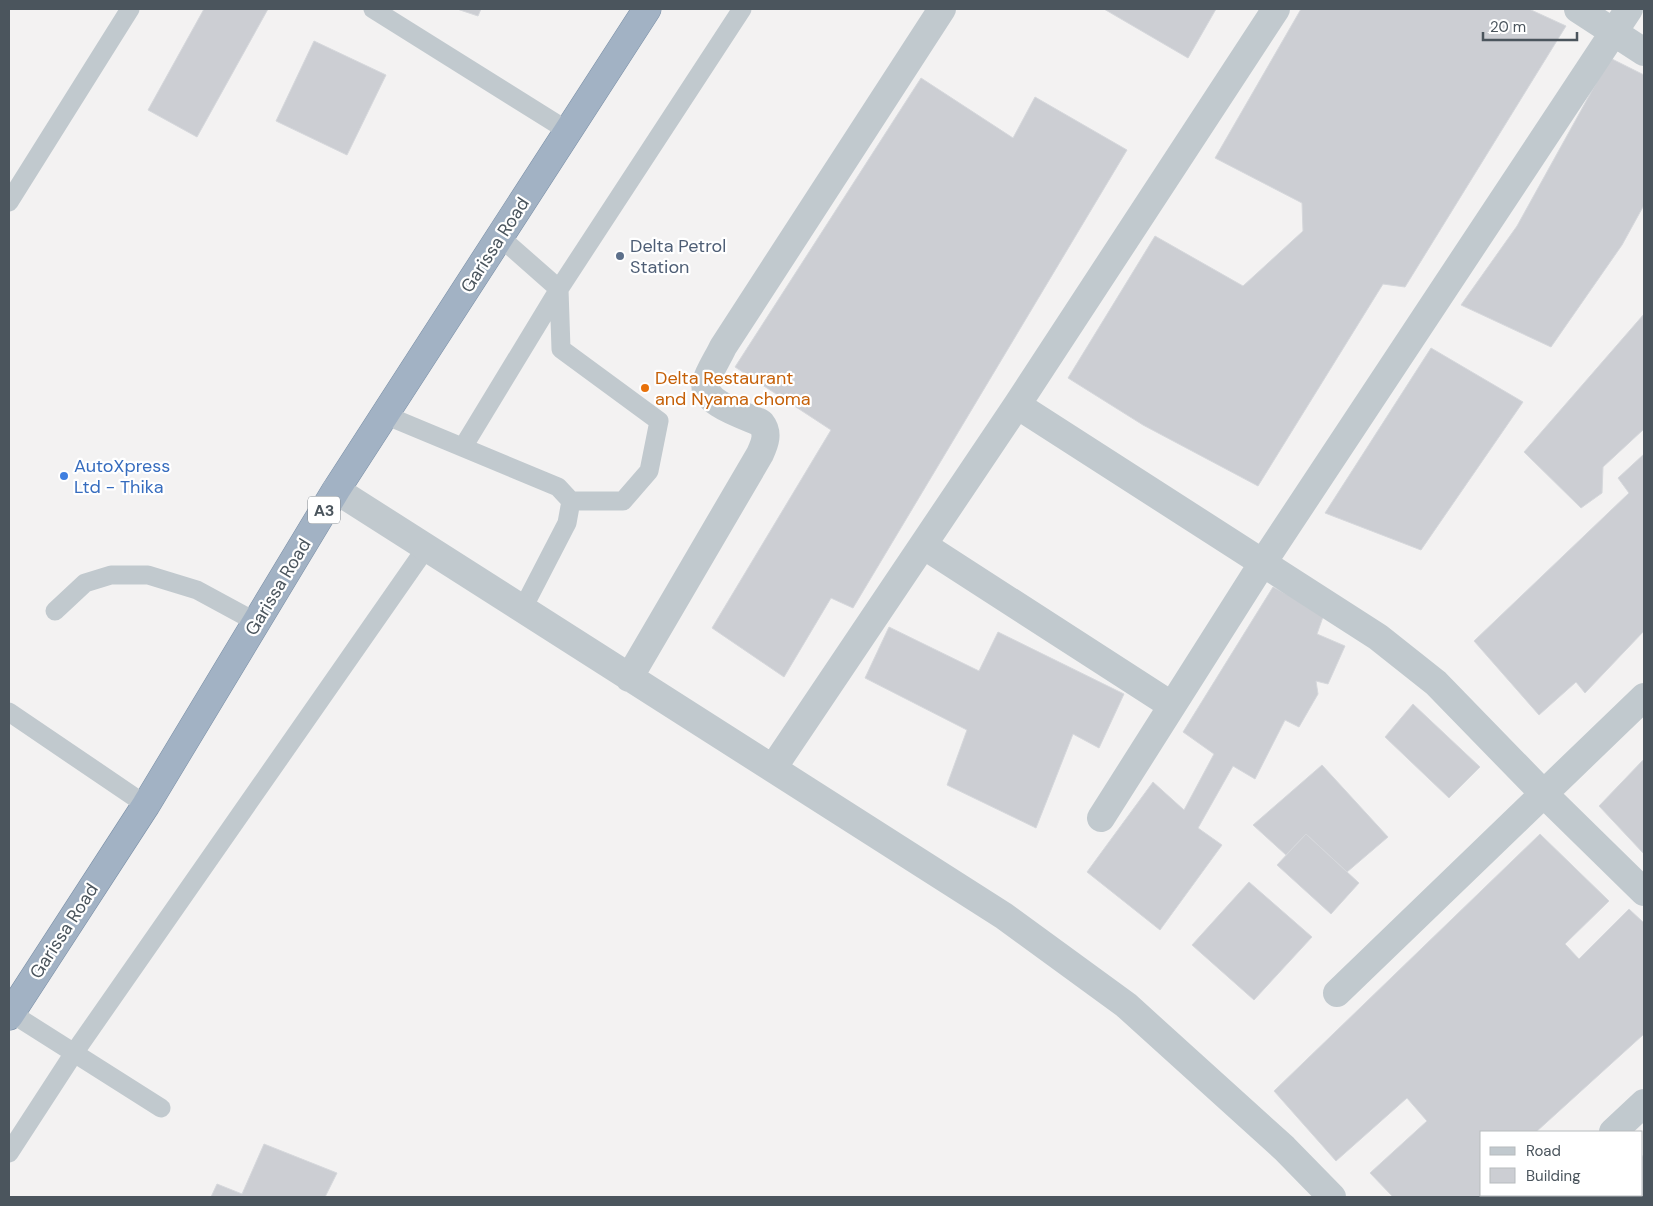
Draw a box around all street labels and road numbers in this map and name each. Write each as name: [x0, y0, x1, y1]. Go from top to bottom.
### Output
street label: Garissa Road: [455, 193, 535, 297]
road number: A3: [308, 496, 340, 524]
street label: Garissa Road: [240, 534, 316, 640]
street label: Garissa Road: [24, 879, 104, 983]

